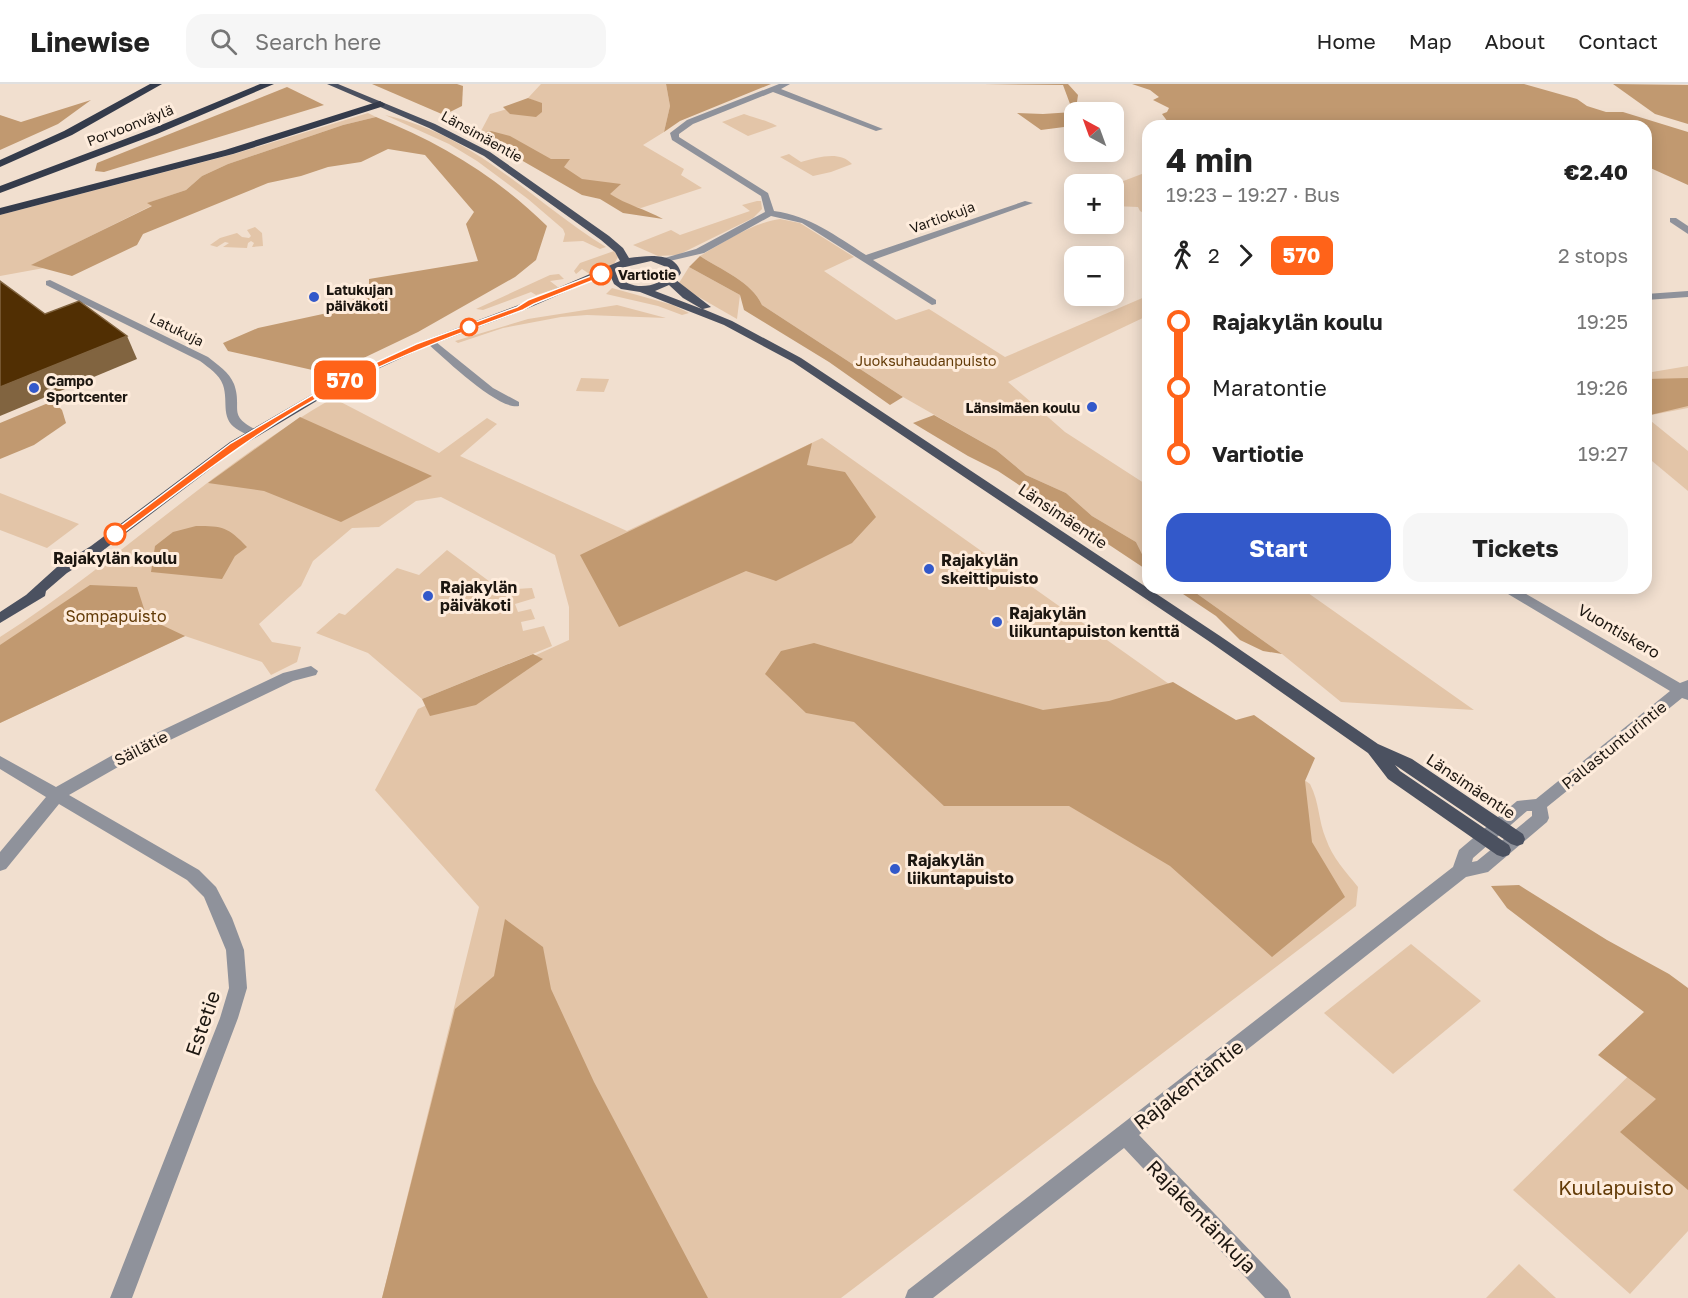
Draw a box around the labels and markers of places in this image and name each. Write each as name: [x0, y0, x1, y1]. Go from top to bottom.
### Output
marker: Vartiotie: [590, 263, 612, 285]
place label: Vartiotie: [618, 266, 676, 283]
place label: Latukujan päiväkoti: [326, 281, 393, 314]
marker: Latukujan päiväkoti: [307, 290, 321, 304]
unlabelled marker: [460, 318, 478, 336]
place label: Campo Sportcenter: [46, 372, 128, 405]
marker: Campo Sportcenter: [27, 381, 41, 395]
place label: Länsimäen koulu: [965, 399, 1080, 416]
marker: Länsimäen koulu: [1085, 400, 1099, 414]
marker: Rajakylän koulu: [104, 523, 126, 545]
place label: Rajakylän koulu: [53, 548, 177, 568]
place label: Rajakylän skeittipuisto: [941, 550, 1039, 588]
marker: Rajakylän skeittipuisto: [922, 562, 936, 576]
place label: Rajakylän päiväkoti: [440, 577, 517, 615]
marker: Rajakylän päiväkoti: [421, 589, 435, 603]
place label: Rajakylän liikuntapuiston kenttä: [1009, 603, 1180, 641]
marker: Rajakylän liikuntapuiston kenttä: [990, 615, 1004, 629]
place label: Rajakylän liikuntapuisto: [907, 850, 1014, 888]
marker: Rajakylän liikuntapuisto: [888, 862, 902, 876]

